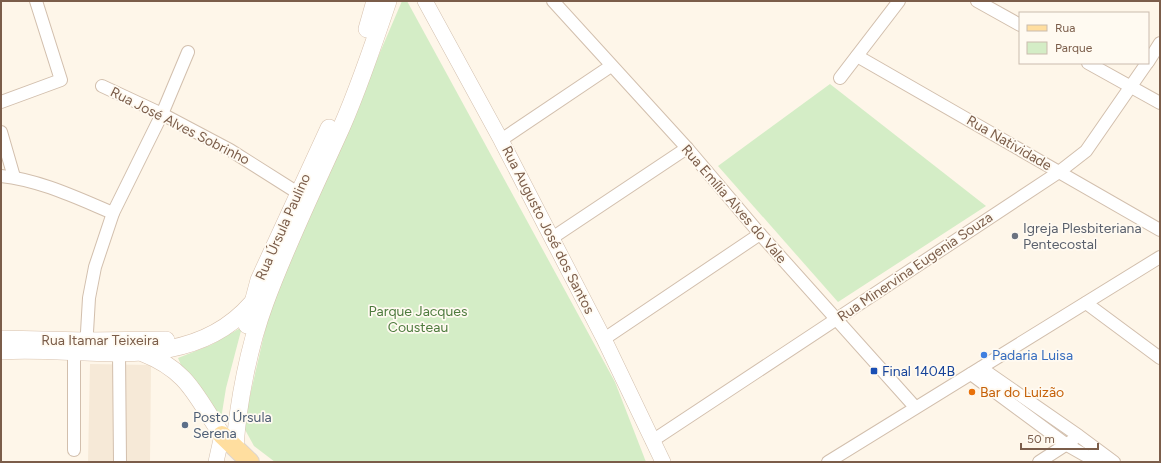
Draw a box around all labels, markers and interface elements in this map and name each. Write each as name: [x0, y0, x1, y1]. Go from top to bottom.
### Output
legend: [1019, 12, 1149, 64]
text: Rua: [1055, 21, 1075, 35]
text: Parque: [1055, 41, 1093, 55]
street label: Rua José Alves Sobrinho: [107, 83, 253, 169]
street label: Rua Natividade: [963, 112, 1055, 174]
street label: Rua Emília Alves do Vale: [678, 141, 790, 267]
street label: Rua Augusto José dos Santos: [498, 143, 598, 317]
street label: Rua Úrsula Paulino: [252, 171, 314, 283]
street label: Rua Minervina Eugenia Souza: [834, 209, 996, 325]
place label: Igreja Plesbiteriana Pentecostal: [1023, 220, 1142, 253]
marker: Igreja Plesbiteriana Pentecostal: [1010, 231, 1020, 241]
park label: Parque Jacques Cousteau: [369, 303, 467, 336]
street label: Rua Itamar Teixeira: [41, 332, 159, 349]
place label: Padaria Luisa: [992, 347, 1073, 364]
marker: Padaria Luisa: [979, 350, 989, 360]
place label: Final 1404B: [882, 363, 955, 380]
marker: Final 1404B: [869, 366, 879, 376]
place label: Bar do Luizão: [980, 384, 1064, 401]
marker: Bar do Luizão: [967, 387, 977, 397]
place label: Posto Úrsula Serena: [193, 409, 272, 442]
marker: Posto Úrsula Serena: [180, 420, 190, 430]
scale bar: [1021, 425, 1098, 451]
text: 50 m: [1027, 432, 1055, 446]

